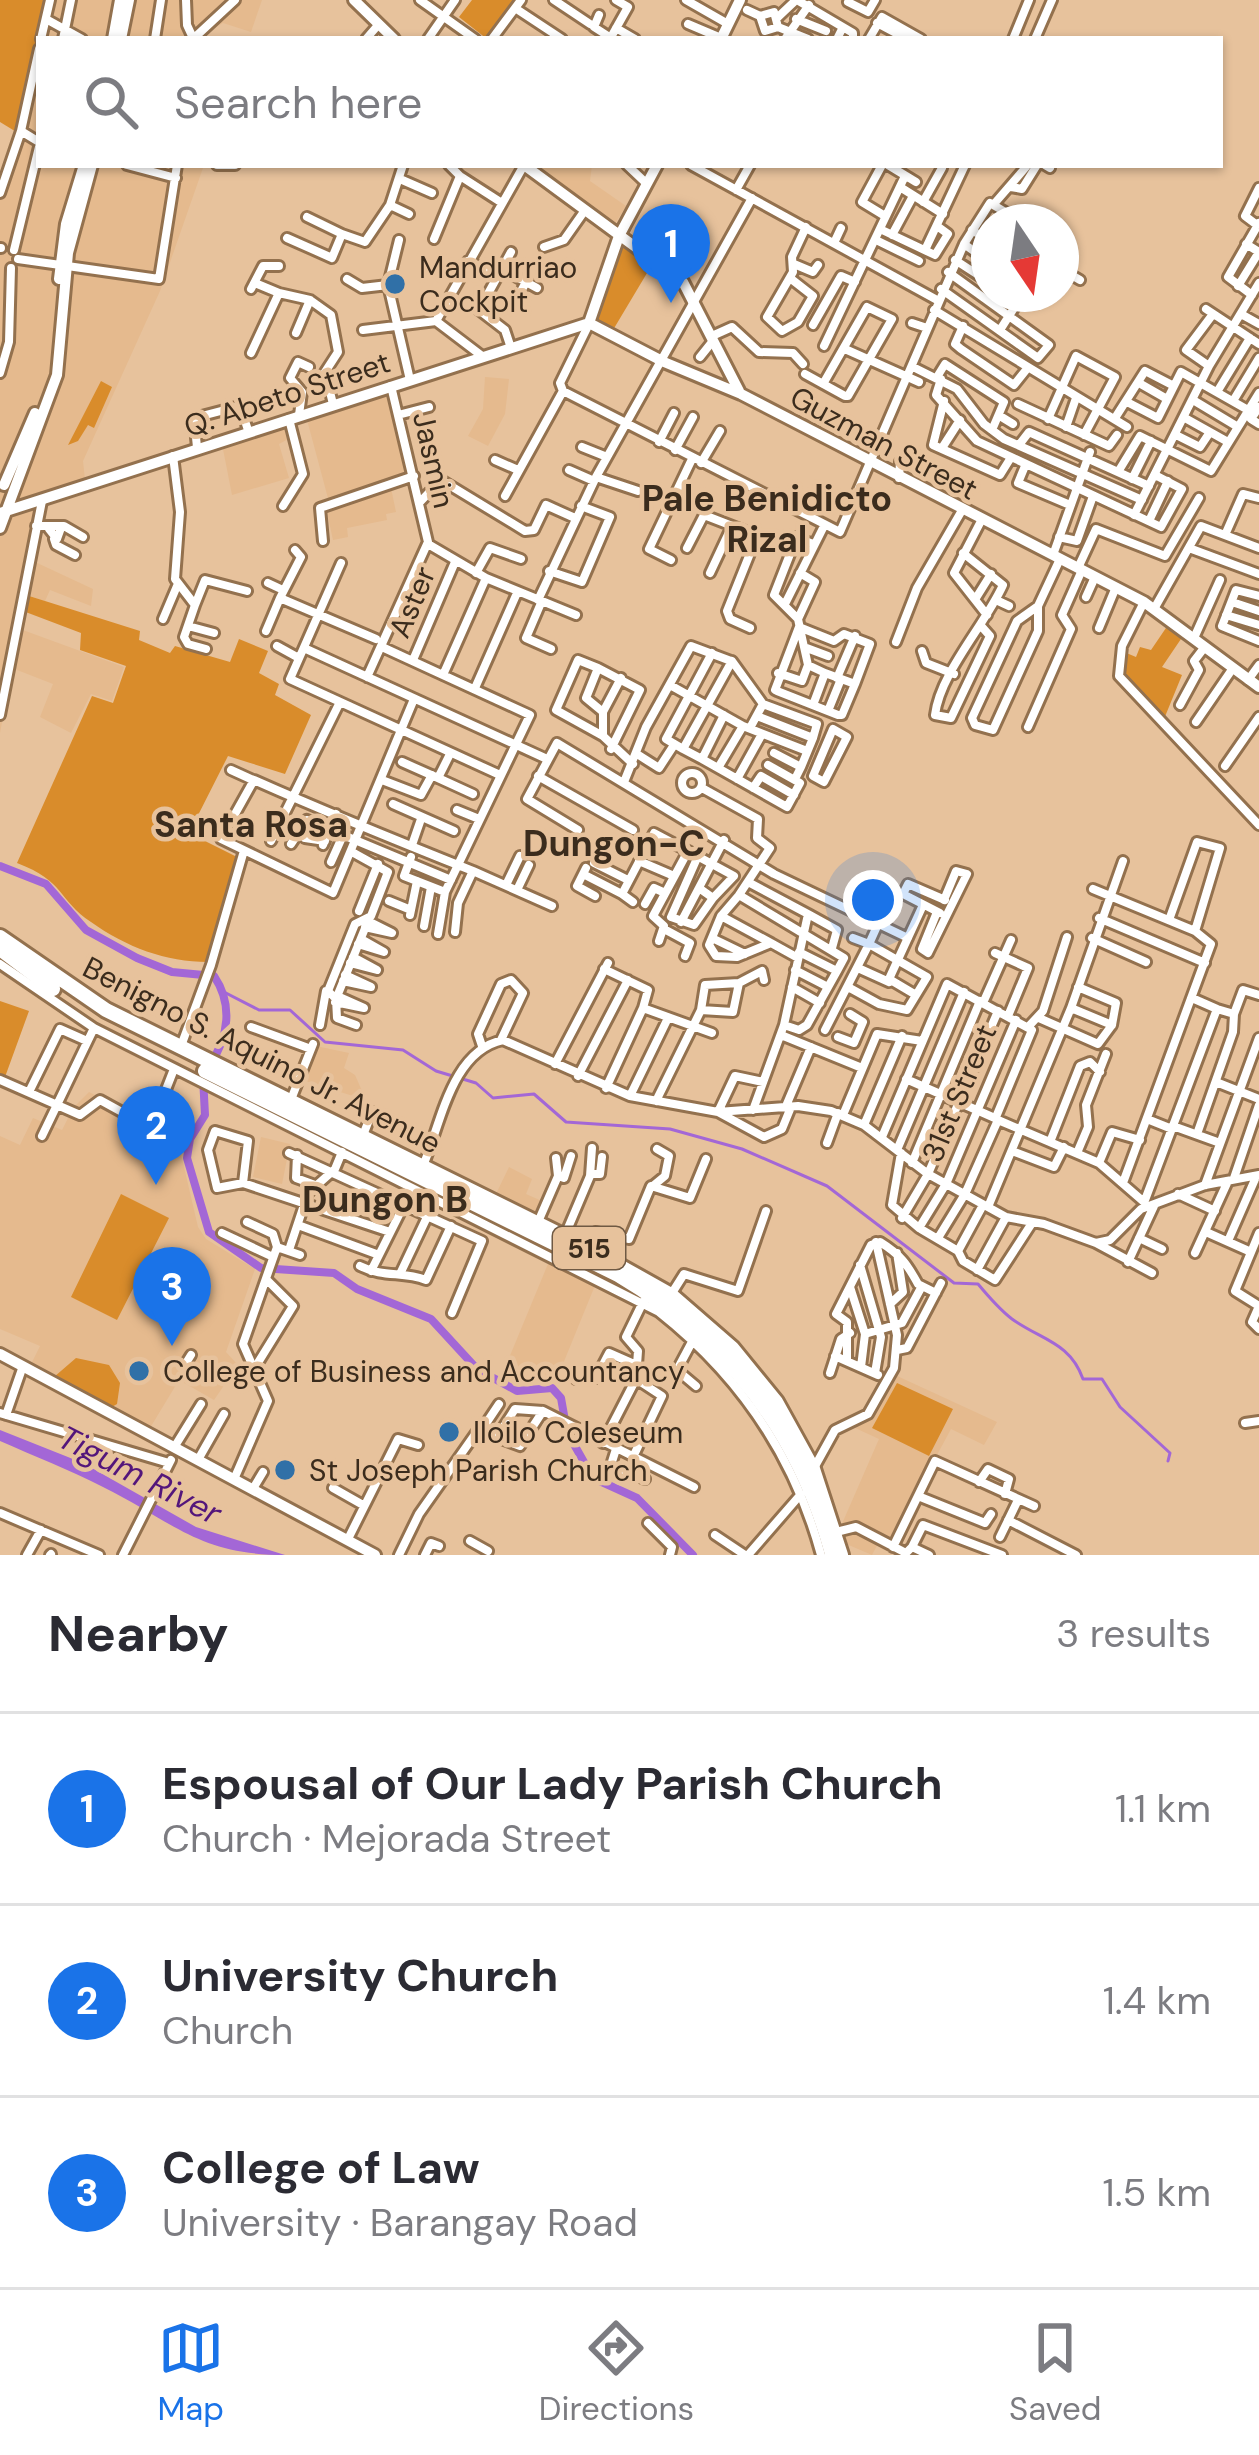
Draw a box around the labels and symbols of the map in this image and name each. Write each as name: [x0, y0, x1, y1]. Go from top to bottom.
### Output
pin: 1: [632, 204, 710, 303]
north arrow: [971, 204, 1079, 312]
place label: Mandurriao Cockpit: [419, 248, 577, 321]
marker: Mandurriao Cockpit: [382, 271, 408, 297]
street label: Q. Abeto Street: [179, 342, 395, 446]
street label: Guzman Street: [783, 377, 985, 509]
street label: Jasmin: [404, 408, 464, 512]
district label: Pale Benidicto Rizal: [642, 475, 892, 563]
street label: Aster: [380, 560, 444, 644]
district label: Santa Rosa: [154, 801, 348, 848]
district label: Dungon-C: [523, 820, 705, 867]
your location: [843, 870, 903, 930]
street label: Benigno S. Aquino Jr. Avenue: [76, 948, 448, 1162]
street label: 31st Street: [913, 1018, 1005, 1168]
pin: 2: [117, 1086, 195, 1185]
district label: Dungon B: [302, 1176, 468, 1223]
road number: 515: [553, 1227, 625, 1269]
pin: 3: [133, 1247, 211, 1346]
place label: College of Business and Accountancy: [163, 1352, 685, 1391]
marker: College of Business and Accountancy: [126, 1358, 152, 1384]
place label: Iloilo Coleseum: [473, 1413, 683, 1452]
water label: Tigum River: [51, 1415, 230, 1535]
marker: Iloilo Coleseum: [436, 1419, 462, 1445]
place label: St Joseph Parish Church: [309, 1451, 648, 1490]
marker: St Joseph Parish Church: [272, 1457, 298, 1483]

